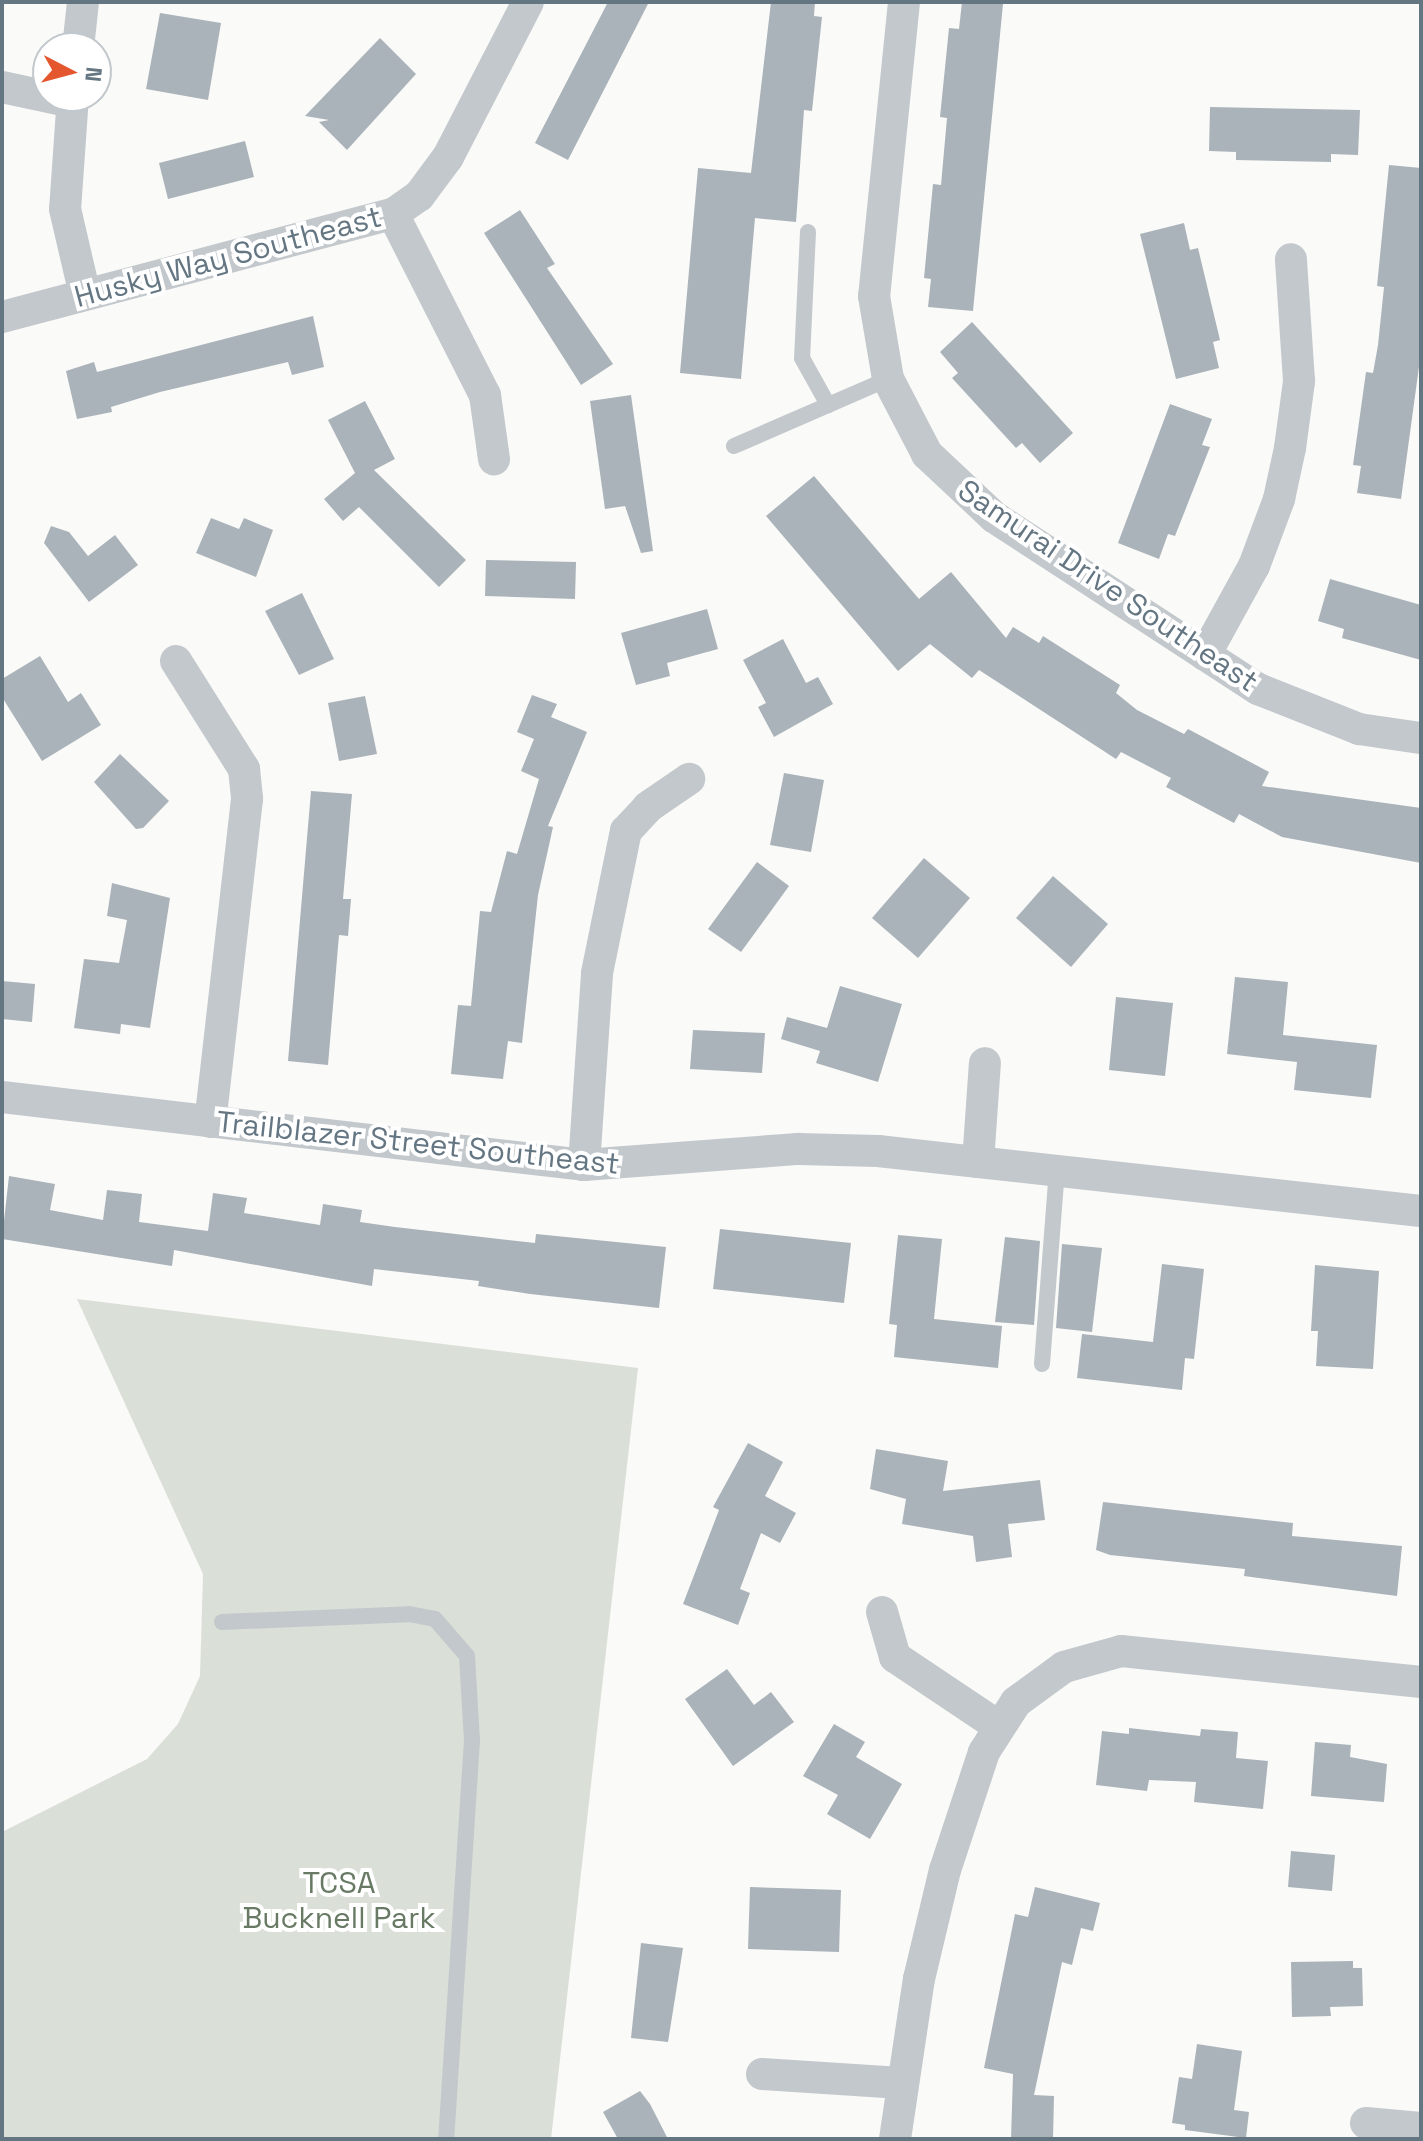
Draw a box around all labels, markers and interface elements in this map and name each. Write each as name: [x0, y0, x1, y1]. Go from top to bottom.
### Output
north arrow: [32, 32, 112, 112]
text: N: [79, 66, 109, 83]
street label: Husky Way Southeast: [70, 199, 386, 315]
street label: Samurai Drive Southeast: [951, 472, 1265, 700]
street label: Trailblazer Street Southeast: [215, 1104, 621, 1182]
park label: TCSA Bucknell Park: [242, 1865, 436, 1936]

